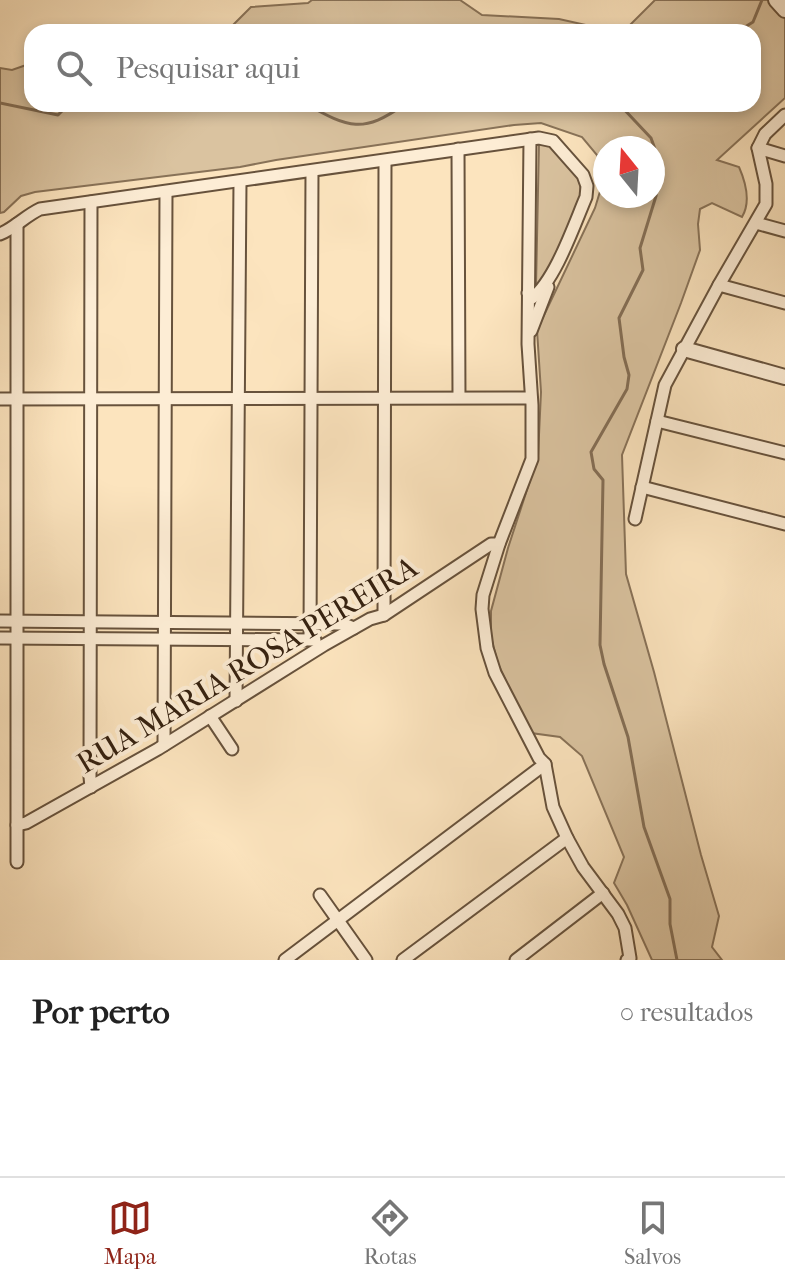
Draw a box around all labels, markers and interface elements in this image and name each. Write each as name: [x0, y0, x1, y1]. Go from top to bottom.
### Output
search box: [24, 24, 761, 112]
icon: search: [52, 46, 96, 90]
text: Pesquisar aqui: [116, 51, 300, 86]
north arrow: [593, 136, 665, 208]
street label: RUA MARIA ROSA PEREIRA: [71, 549, 424, 781]
text: Por perto: [32, 992, 170, 1032]
text: 0 resultados: [620, 997, 753, 1028]
tab: Mapa: [104, 1196, 156, 1270]
tab: Rotas: [364, 1196, 417, 1270]
tab: Salvos: [624, 1196, 681, 1270]

